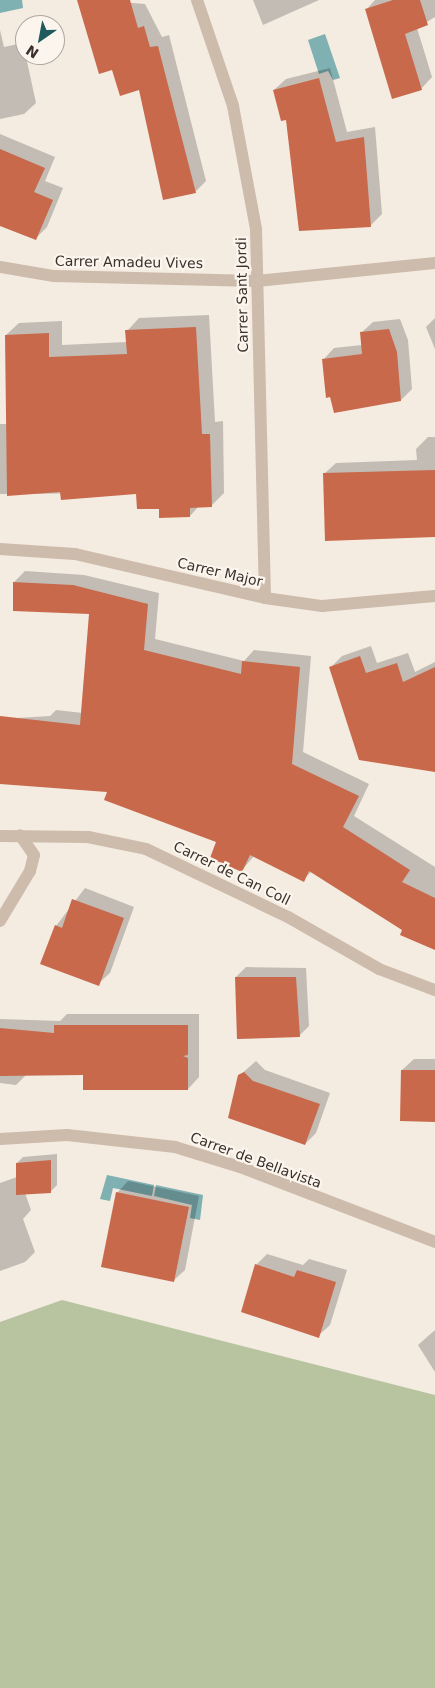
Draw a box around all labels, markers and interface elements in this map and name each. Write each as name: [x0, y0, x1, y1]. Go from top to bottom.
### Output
north arrow: [15, 15, 65, 65]
text: N: [23, 42, 42, 62]
street label: Carrer Sant Jordi: [233, 237, 251, 353]
street label: Carrer Amadeu Vives: [55, 252, 203, 272]
street label: Carrer Major: [176, 554, 264, 590]
street label: Carrer de Can Coll: [171, 837, 293, 909]
street label: Carrer de Bellavista: [188, 1128, 324, 1192]

